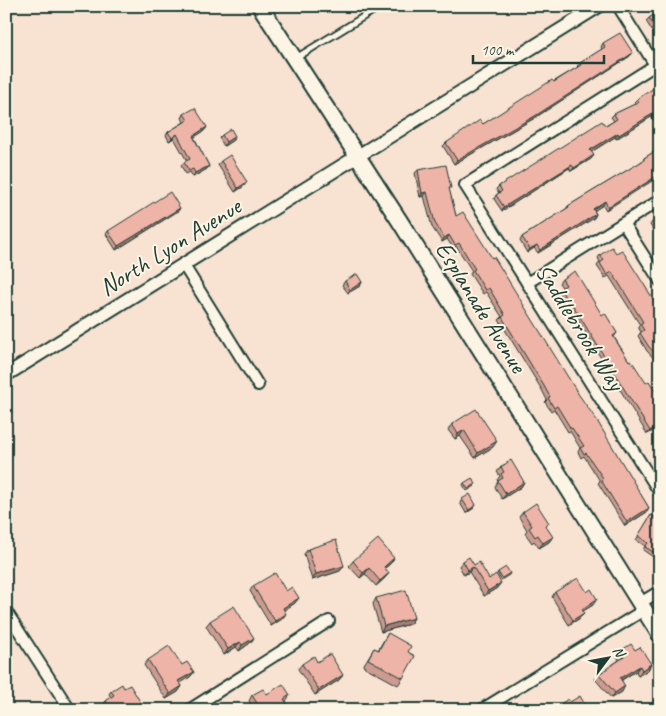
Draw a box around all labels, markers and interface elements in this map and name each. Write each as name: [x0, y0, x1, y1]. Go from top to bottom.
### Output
scale bar: [473, 32, 605, 64]
text: 100 m: [481, 41, 515, 60]
street label: North Lyon Avenue: [93, 190, 248, 303]
street label: Esplanade Avenue: [428, 235, 535, 380]
street label: Saddlebrook Way: [528, 257, 633, 399]
north arrow: [584, 634, 634, 684]
text: N: [609, 643, 629, 662]

